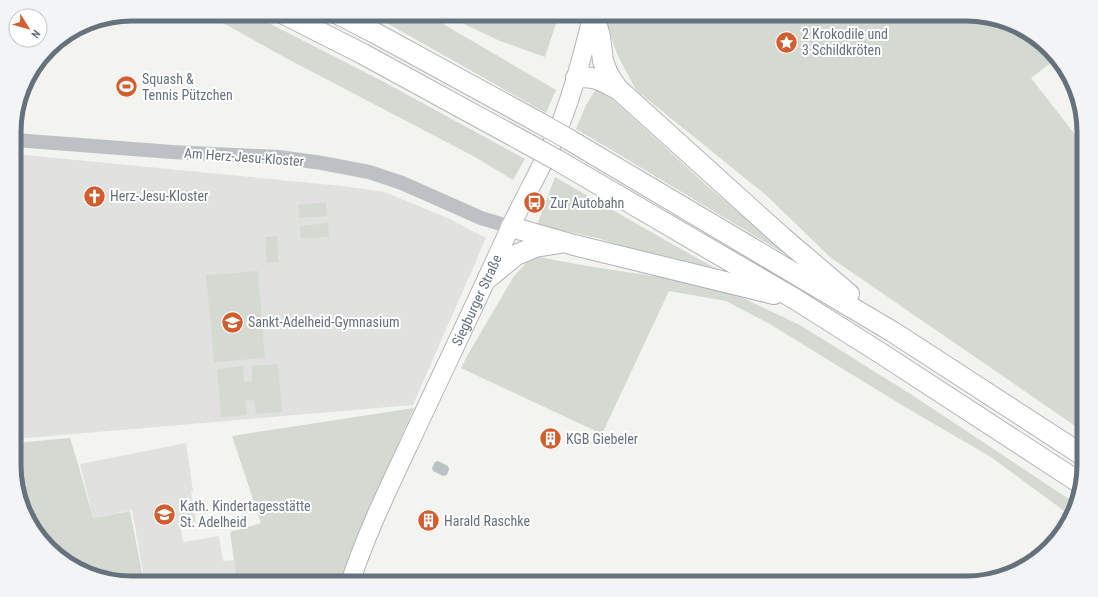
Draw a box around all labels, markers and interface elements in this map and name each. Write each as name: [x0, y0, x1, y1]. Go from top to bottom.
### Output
north arrow: [8, 8, 48, 48]
place label: 2 Krokodile und 3 Schildkröten: [802, 26, 888, 58]
text: N: [28, 27, 43, 41]
place icon: 2 Krokodile und 3 Schildkröten: [773, 29, 799, 55]
place label: Squash & Tennis Pützchen: [142, 71, 233, 103]
sports icon: Squash & Tennis Pützchen: [114, 74, 140, 100]
street label: Am Herz-Jesu-Kloster: [184, 145, 304, 169]
church icon: Herz-Jesu-Kloster: [82, 183, 108, 209]
place label: Herz-Jesu-Kloster: [110, 188, 208, 204]
bus stop icon: Zur Autobahn: [522, 190, 548, 216]
place label: Zur Autobahn: [550, 195, 624, 211]
street label: Siegburger Straße: [448, 252, 505, 348]
school or university icon: Sankt-Adelheid-Gymnasium: [219, 309, 245, 335]
place label: Sankt-Adelheid-Gymnasium: [248, 314, 399, 330]
building icon: KGB Giebeler: [537, 426, 563, 452]
place label: KGB Giebeler: [566, 431, 638, 447]
place label: Kath. Kindertagesstätte St. Adelheid: [180, 498, 311, 530]
school or university icon: Kath. Kindertagesstätte St. Adelheid: [151, 501, 177, 527]
building icon: Harald Raschke: [416, 508, 442, 534]
place label: Harald Raschke: [444, 513, 530, 529]

